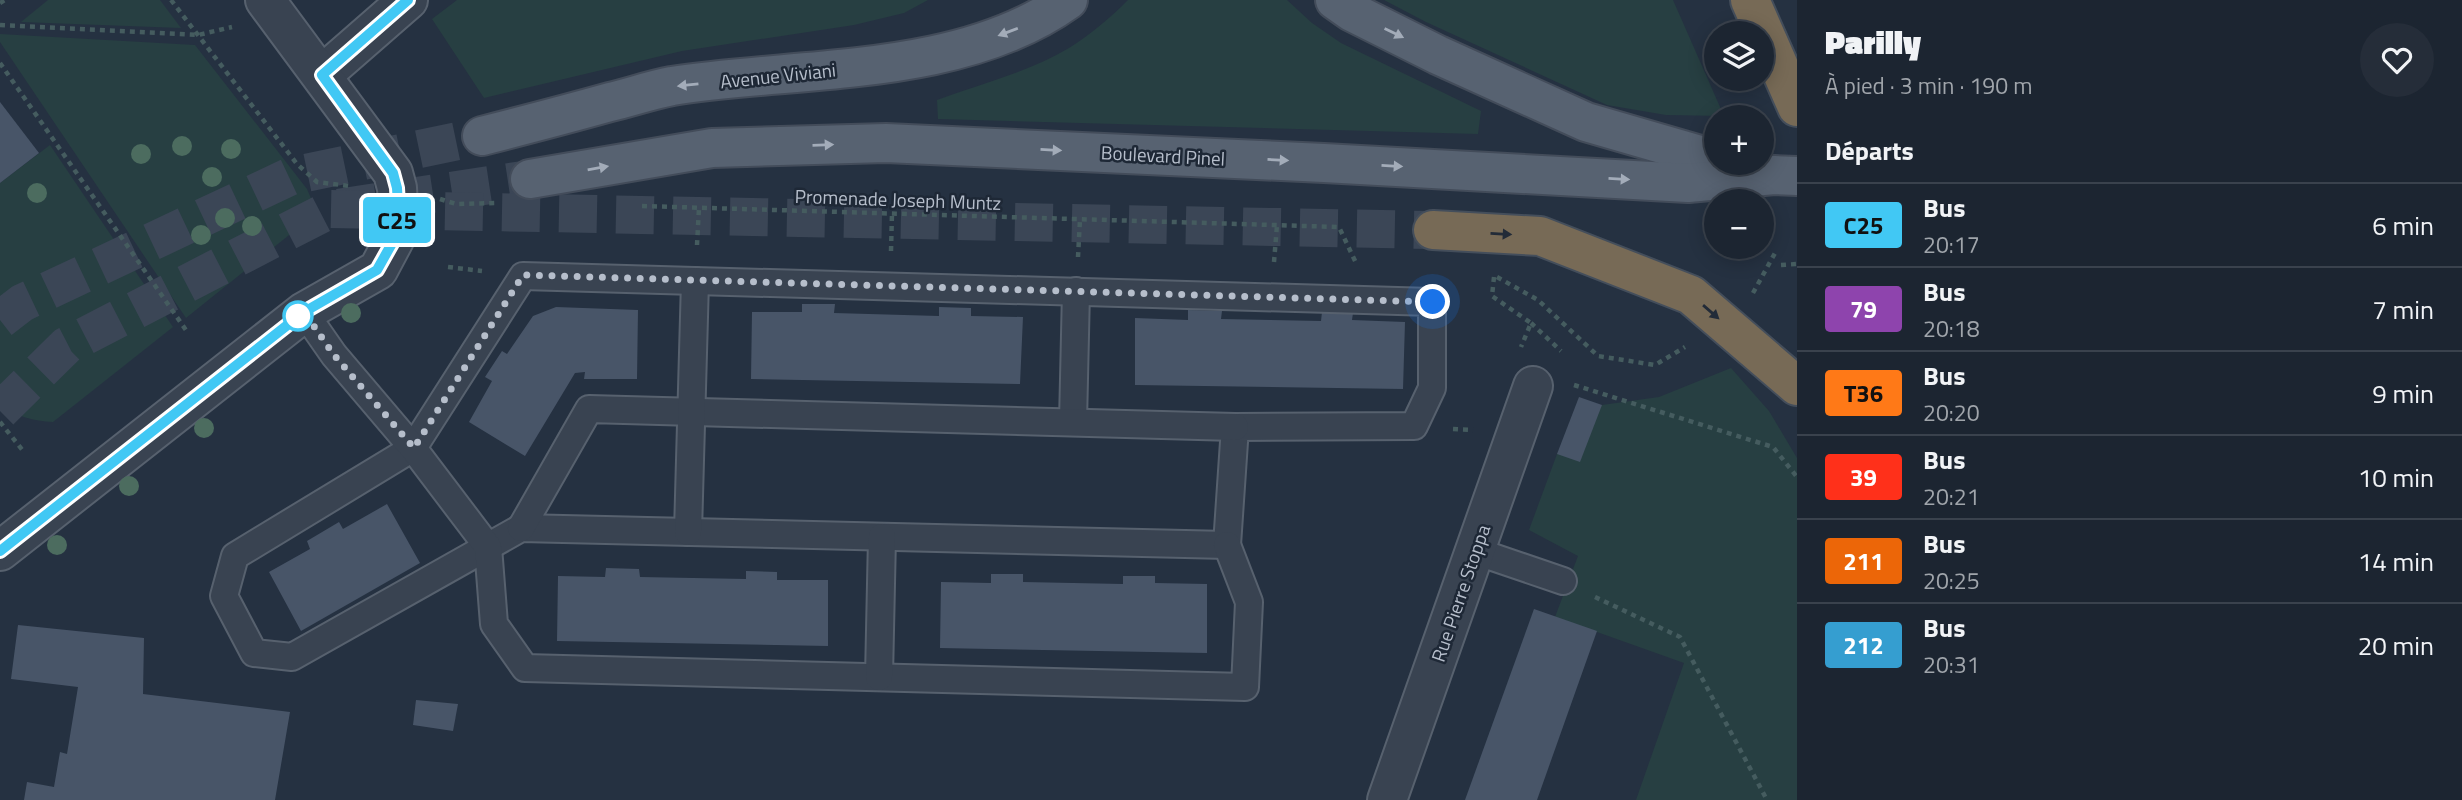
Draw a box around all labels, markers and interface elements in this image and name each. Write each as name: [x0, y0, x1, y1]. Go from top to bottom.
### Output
text: Parilly: [1825, 17, 1921, 67]
map controls: [1704, 21, 1774, 259]
button: layers: [1704, 21, 1774, 91]
button: heart: [2360, 23, 2434, 97]
one-way arrow: [997, 26, 1018, 37]
one-way arrow: [1384, 28, 1404, 39]
street label: Avenue Viviani: [719, 55, 837, 95]
text: À pied · 3 min · 190 m: [1825, 68, 2032, 103]
one-way arrow: [677, 79, 699, 90]
button: +: [1704, 105, 1774, 175]
text: Départs: [1825, 131, 1914, 170]
street label: Boulevard Pinel: [1100, 137, 1226, 173]
one-way arrow: [813, 139, 835, 150]
one-way arrow: [1040, 145, 1062, 156]
one-way arrow: [1267, 155, 1289, 166]
one-way arrow: [1381, 161, 1403, 172]
one-way arrow: [587, 162, 609, 173]
one-way arrow: [1608, 174, 1630, 185]
street label: Promenade Joseph Muntz: [794, 181, 1002, 217]
text: Bus: [1923, 188, 1965, 227]
button: −: [1704, 189, 1774, 259]
line badge: C25: [357, 197, 437, 243]
text: C25: [377, 202, 417, 238]
text: 6 min: [2372, 206, 2434, 245]
text: C25: [1844, 207, 1883, 243]
text: 20:17: [1923, 227, 1980, 262]
one-way arrow: [1490, 228, 1512, 239]
text: Bus: [1923, 272, 1965, 311]
your location: [1415, 284, 1450, 319]
text: 7 min: [2372, 290, 2434, 329]
text: 79: [1850, 291, 1877, 327]
unlabelled marker: [283, 301, 313, 331]
one-way arrow: [1702, 304, 1719, 319]
text: 20:18: [1923, 311, 1980, 346]
text: Bus: [1923, 356, 1965, 395]
text: 9 min: [2372, 374, 2434, 413]
text: T36: [1844, 375, 1883, 411]
text: 20:20: [1923, 395, 1980, 430]
text: Bus: [1923, 440, 1965, 479]
text: 10 min: [2358, 458, 2434, 497]
text: 39: [1850, 459, 1877, 495]
text: 20:21: [1923, 479, 1980, 514]
street label: Rue Pierre Stoppa: [1423, 520, 1497, 666]
text: Bus: [1923, 524, 1965, 563]
text: 14 min: [2358, 542, 2434, 581]
text: 211: [1843, 543, 1884, 579]
text: 20:25: [1923, 563, 1980, 598]
text: Bus: [1923, 608, 1965, 647]
text: 20 min: [2358, 626, 2434, 665]
text: 212: [1843, 627, 1884, 663]
text: 20:31: [1923, 647, 1980, 682]

